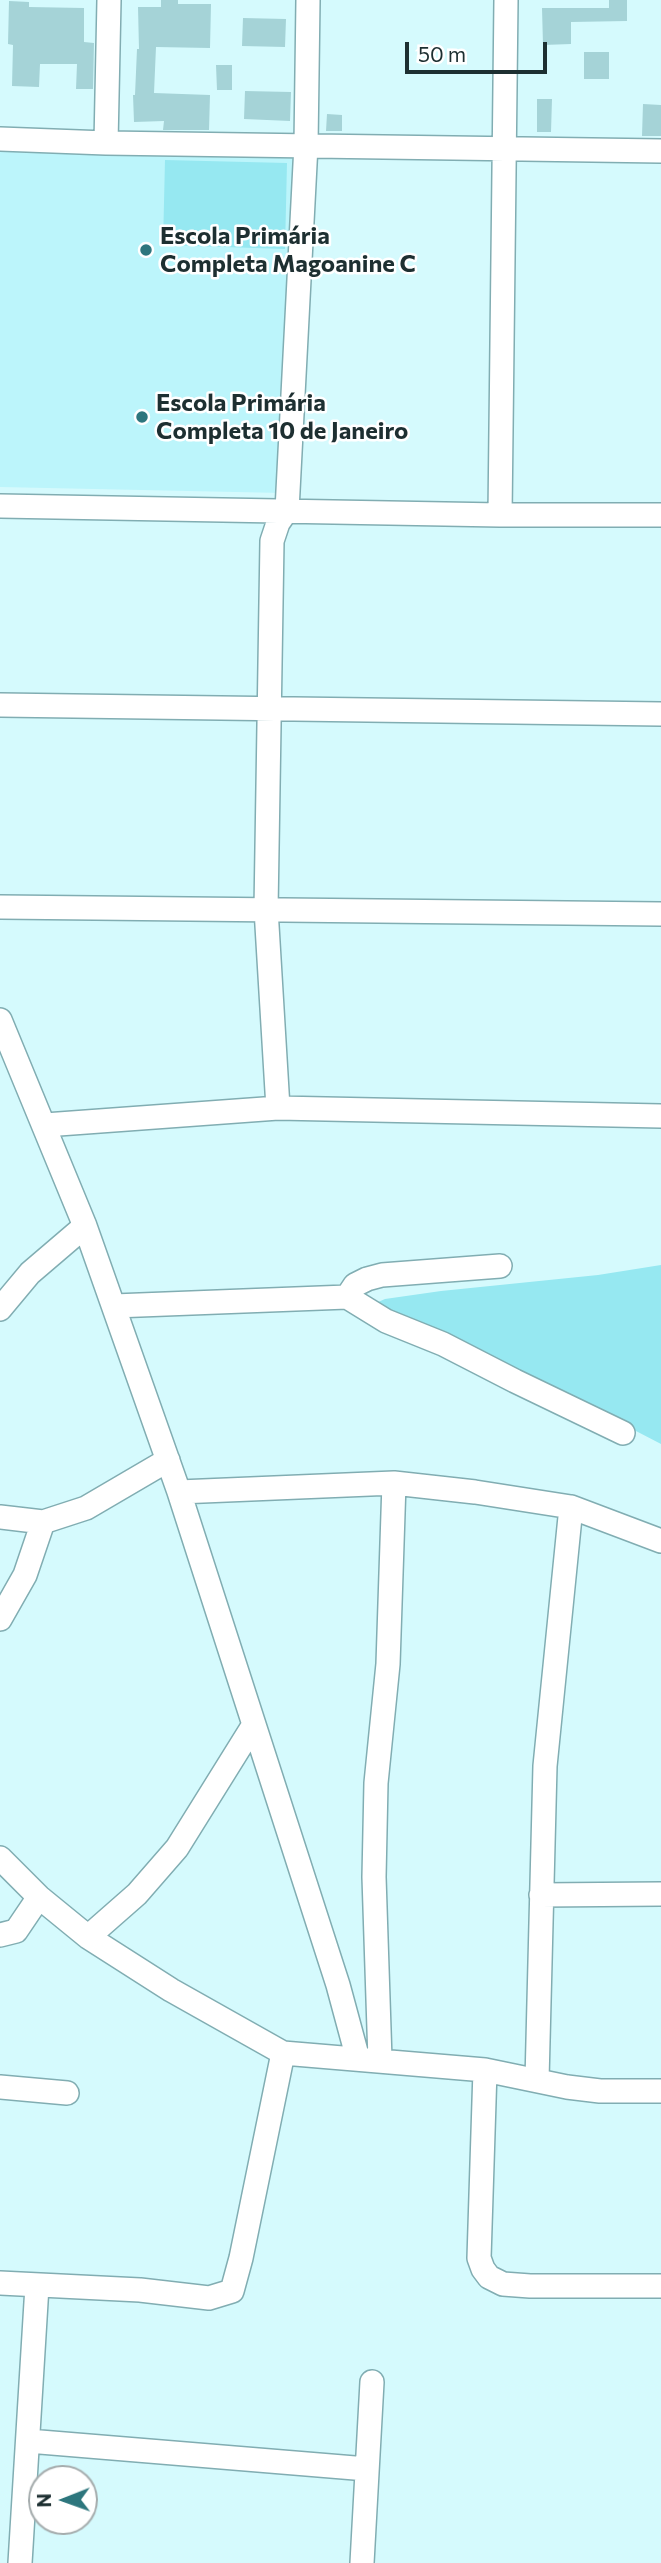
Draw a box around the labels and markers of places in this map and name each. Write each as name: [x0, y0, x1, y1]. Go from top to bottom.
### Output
place label: Escola Primária Completa Magoanine C: [160, 222, 416, 278]
marker: Escola Primária Completa Magoanine C: [138, 242, 154, 258]
place label: Escola Primária Completa 10 de Janeiro: [156, 389, 408, 445]
marker: Escola Primária Completa 10 de Janeiro: [134, 409, 150, 425]

